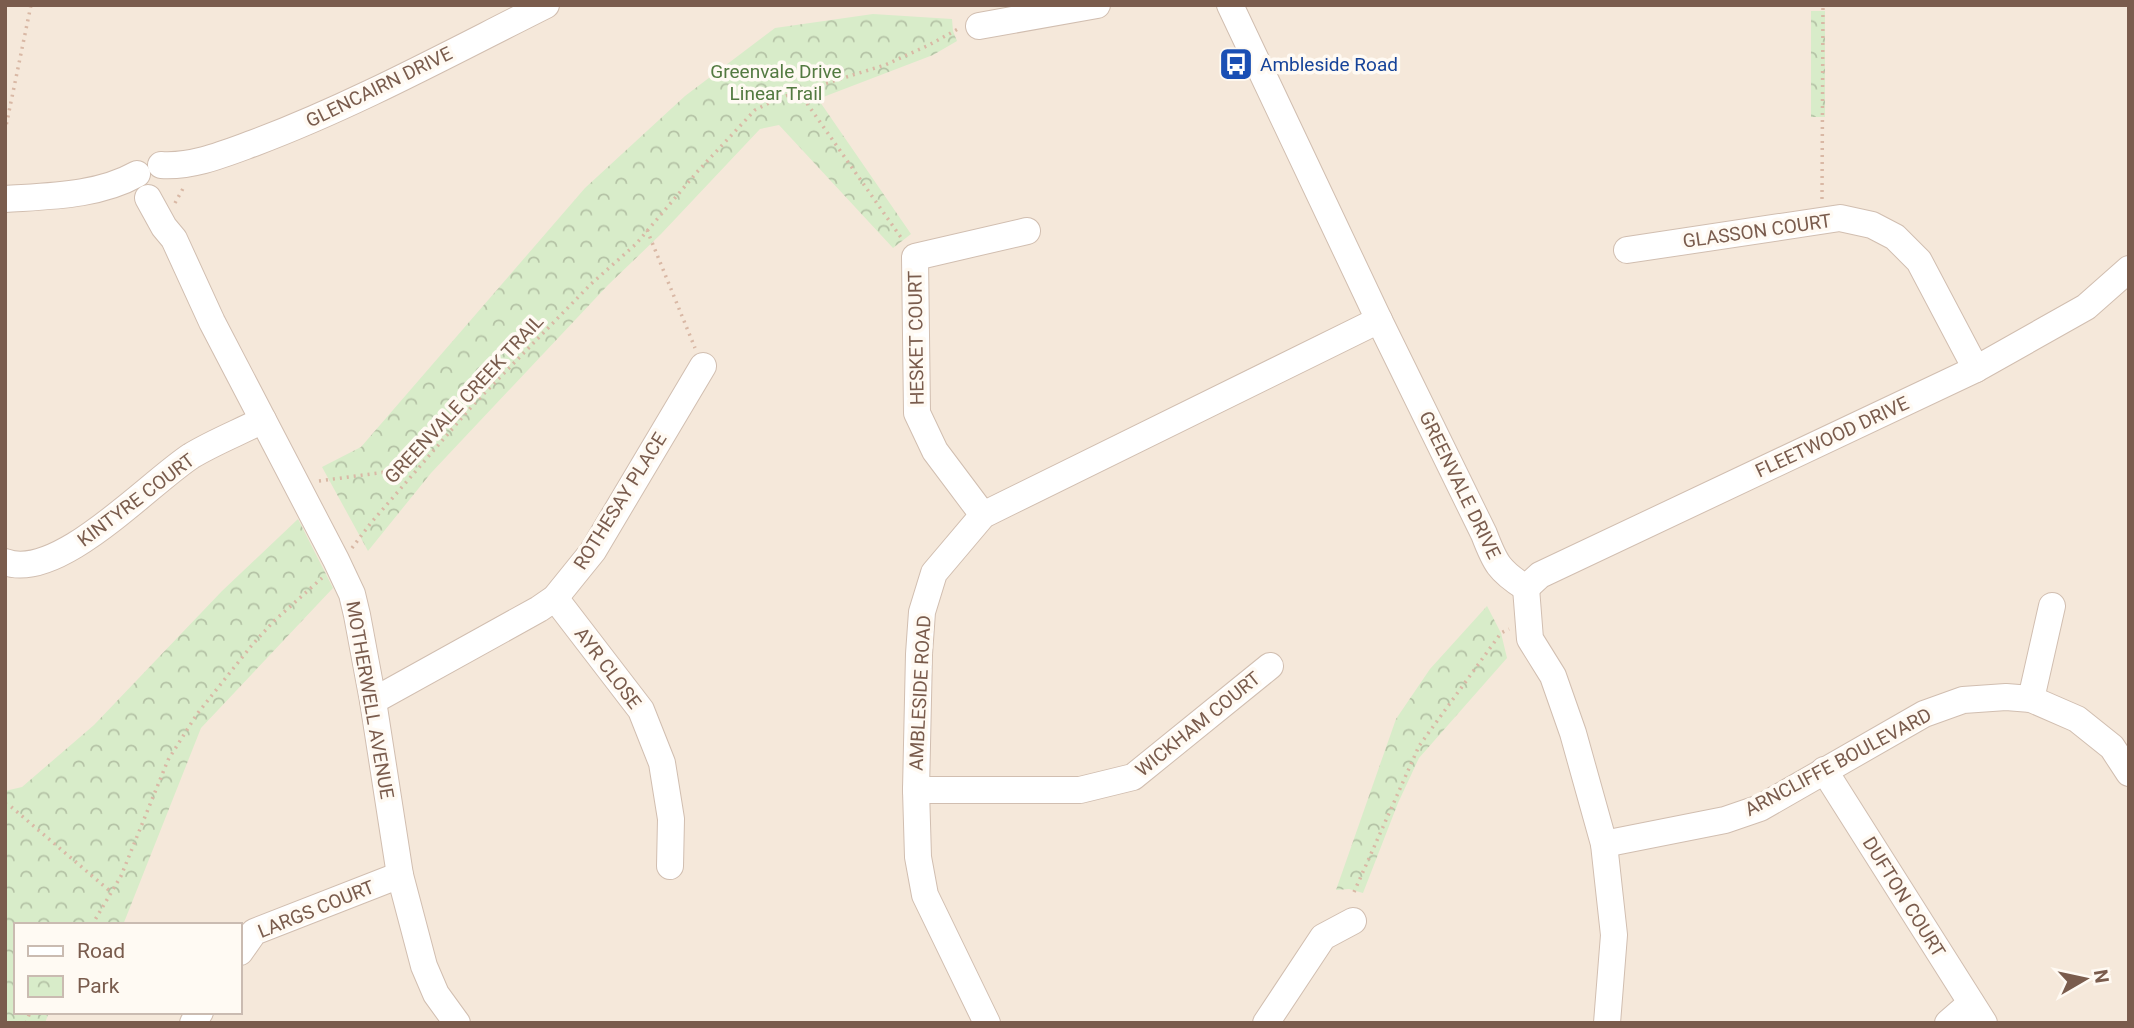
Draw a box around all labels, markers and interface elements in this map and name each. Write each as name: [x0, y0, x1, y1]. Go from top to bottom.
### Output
street label: GLENCAIRN DRIVE: [302, 42, 456, 132]
bus stop icon: Ambleside Road: [1217, 45, 1255, 83]
place label: Ambleside Road: [1260, 53, 1398, 76]
park label: Greenvale Drive Linear Trail: [710, 60, 842, 105]
street label: GLASSON COURT: [1681, 209, 1833, 253]
street label: HESKET COURT: [903, 271, 929, 405]
street label: GREENVALE CREEK TRAIL: [380, 310, 548, 488]
street label: FLEETWOOD DRIVE: [1752, 391, 1912, 483]
street label: GREENVALE DRIVE: [1414, 407, 1506, 563]
street label: ROTHESAY PLACE: [569, 428, 671, 574]
street label: KINTYRE COURT: [73, 449, 199, 551]
street label: MOTHERWELL AVENUE: [341, 599, 399, 801]
street label: AMBLESIDE ROAD: [904, 615, 936, 771]
street label: AYR CLOSE: [570, 623, 646, 714]
street label: WICKHAM COURT: [1131, 667, 1265, 781]
street label: ARNCLIFFE BOULEVARD: [1741, 703, 1935, 821]
street label: DUFTON COURT: [1858, 832, 1950, 962]
street label: LARGS COURT: [254, 875, 378, 943]
legend: [14, 923, 242, 1014]
text: Road: [77, 939, 125, 963]
north arrow: [2050, 944, 2120, 1014]
text: N: [2089, 968, 2114, 985]
text: Park: [77, 974, 120, 998]

